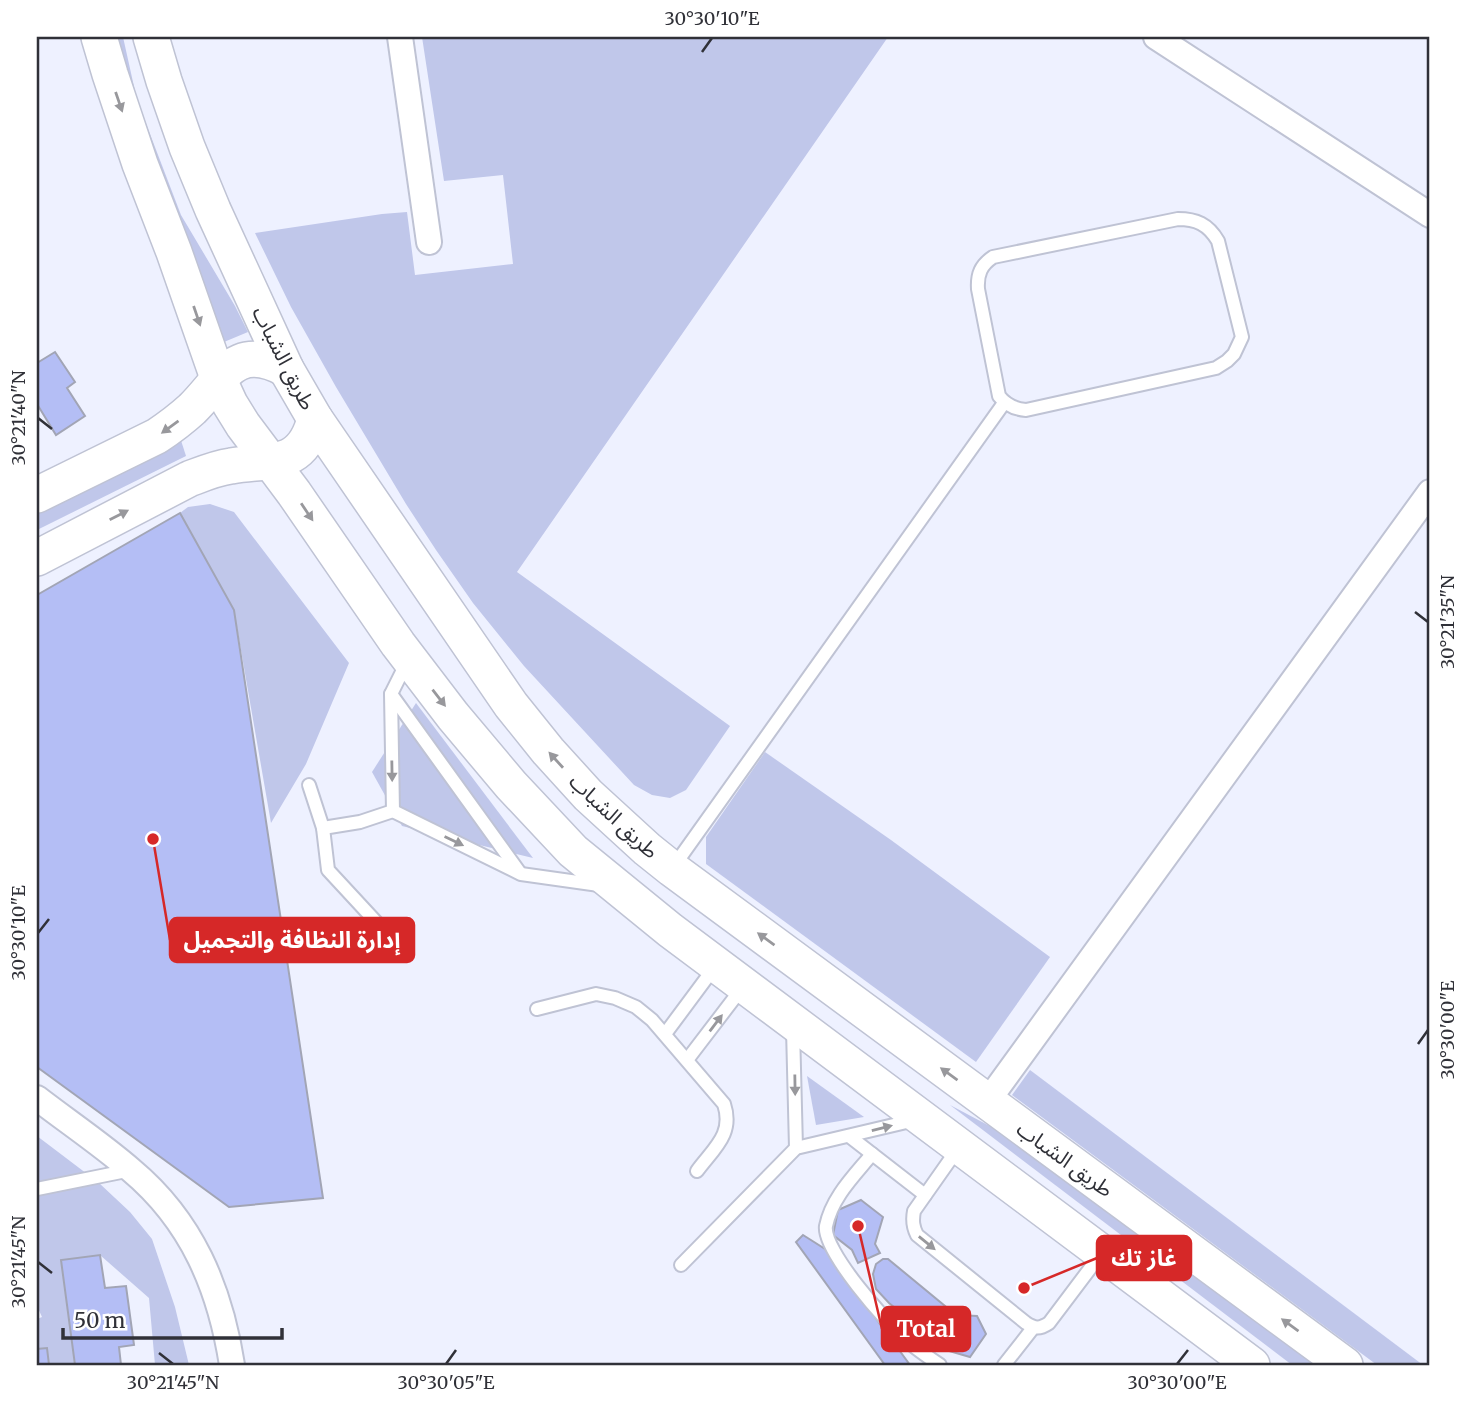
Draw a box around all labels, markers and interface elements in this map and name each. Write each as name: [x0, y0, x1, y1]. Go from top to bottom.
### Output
text: 30°30'10"E: [664, 7, 760, 30]
one-way arrow: [114, 92, 125, 113]
street label: طريق الشباب: [246, 302, 322, 414]
one-way arrow: [192, 305, 203, 326]
text: 30°21'40"N: [7, 370, 30, 466]
one-way arrow: [161, 419, 179, 433]
one-way arrow: [300, 503, 313, 522]
one-way arrow: [109, 509, 129, 520]
text: 30°21'35"N: [1436, 575, 1459, 669]
one-way arrow: [431, 688, 446, 706]
one-way arrow: [548, 751, 564, 769]
one-way arrow: [386, 761, 398, 783]
street label: طريق الشباب: [564, 768, 664, 864]
one-way arrow: [444, 835, 464, 847]
text: 30°30'10"E: [7, 885, 30, 981]
callout: إدارة النظافة والتجميل: [170, 918, 414, 962]
text: إدارة النظافة والتجميل: [184, 925, 401, 956]
one-way arrow: [757, 933, 775, 947]
text: 30°30'00"E: [1436, 980, 1459, 1080]
one-way arrow: [708, 1014, 723, 1032]
one-way arrow: [940, 1067, 958, 1081]
one-way arrow: [789, 1074, 800, 1096]
street label: طريق الشباب: [1012, 1115, 1118, 1203]
one-way arrow: [871, 1122, 893, 1133]
text: 30°21'45"N: [7, 1216, 30, 1308]
one-way arrow: [918, 1236, 936, 1251]
callout: غاز تك: [1097, 1236, 1191, 1280]
text: غاز تك: [1111, 1243, 1177, 1272]
scale bar: [63, 1297, 282, 1341]
text: 50 m: [74, 1307, 125, 1334]
callout: Total: [882, 1307, 970, 1351]
text: Total: [896, 1314, 956, 1343]
one-way arrow: [1281, 1318, 1299, 1332]
text: 30°21'45"N: [127, 1371, 219, 1394]
text: 30°30'05"E: [397, 1371, 495, 1394]
text: 30°30'00"E: [1127, 1371, 1227, 1394]

